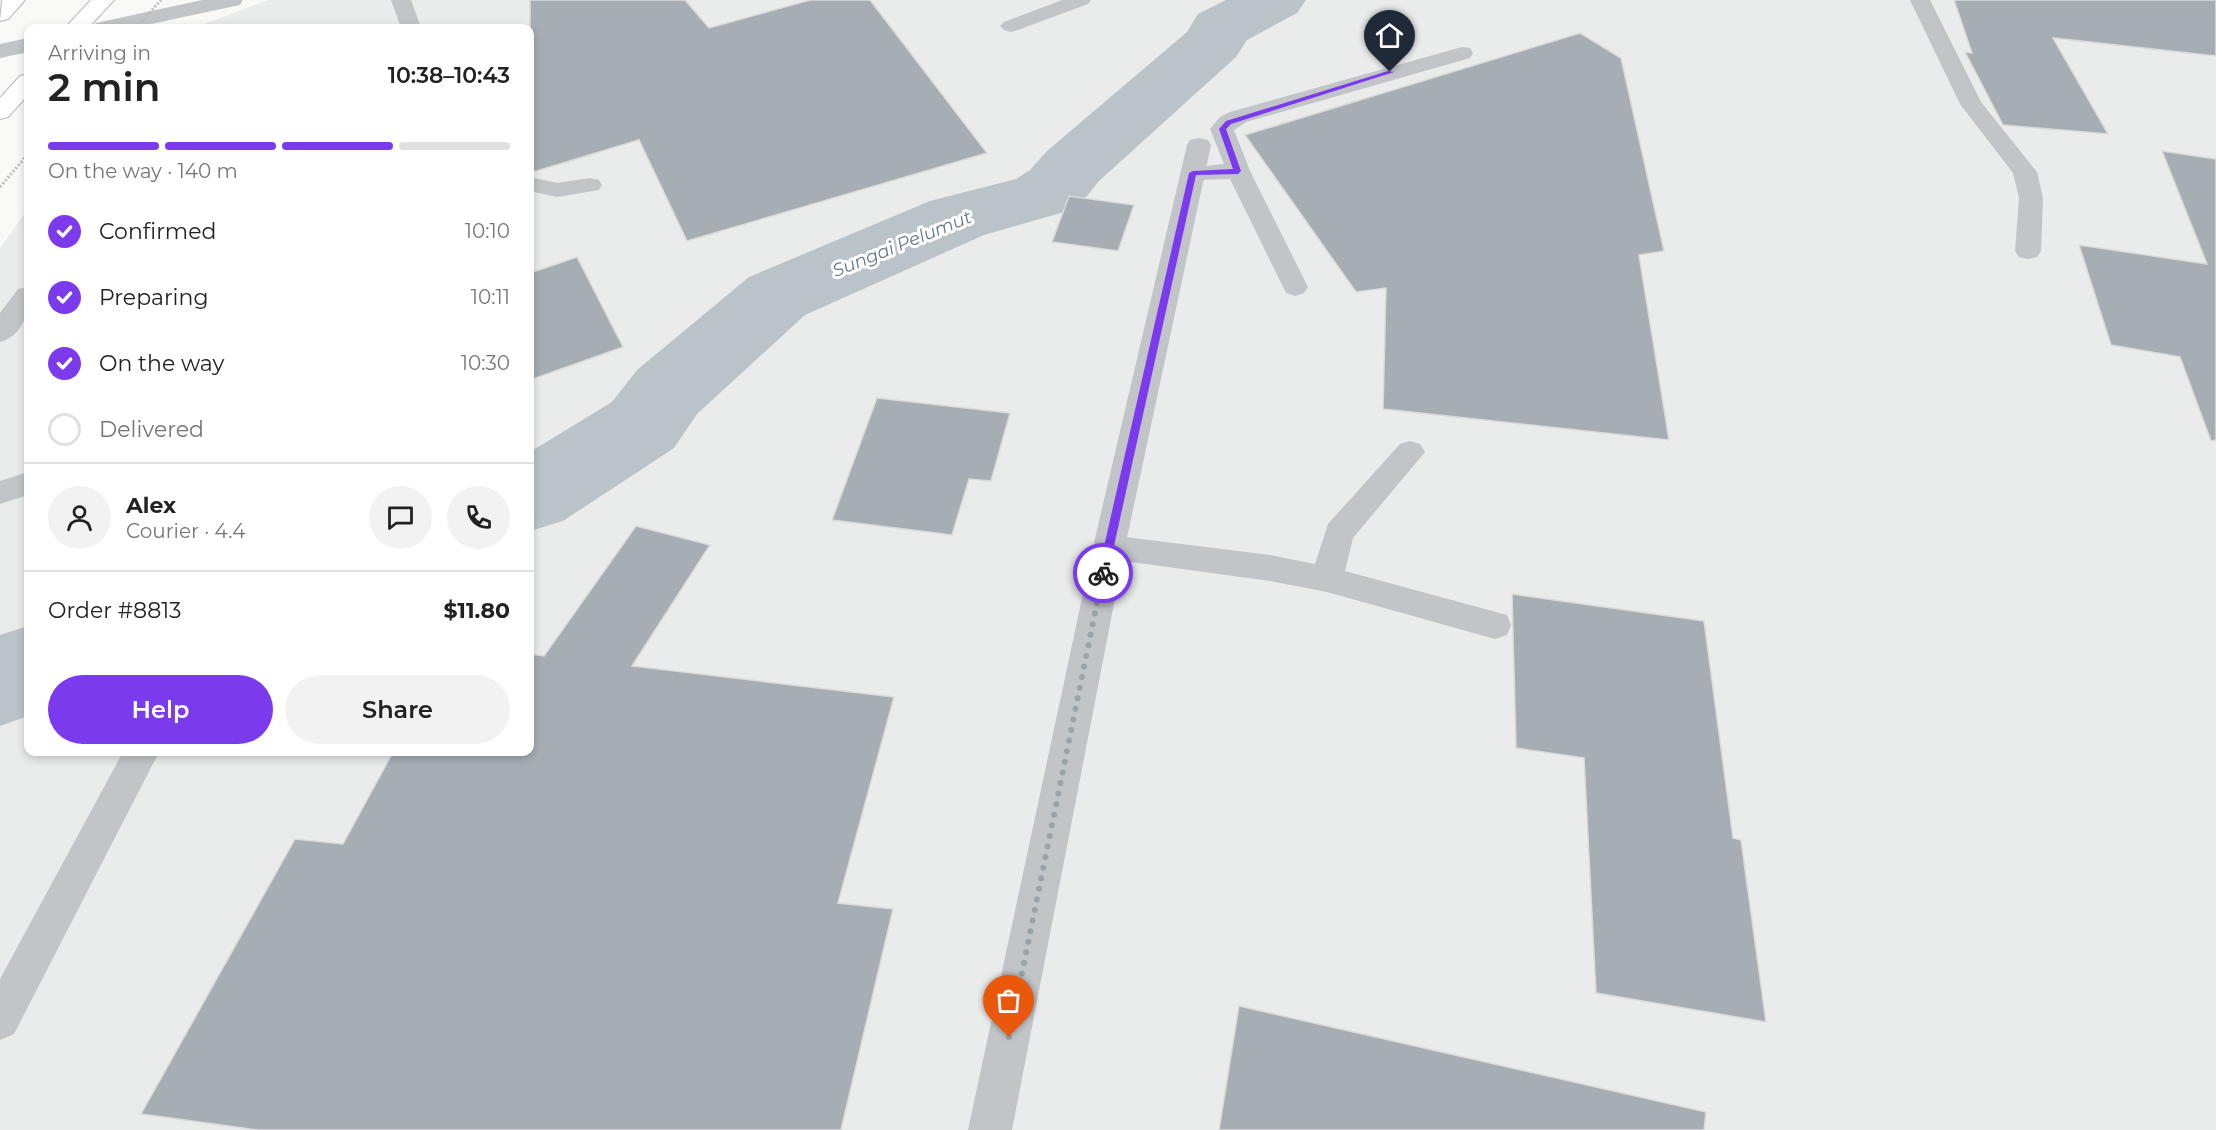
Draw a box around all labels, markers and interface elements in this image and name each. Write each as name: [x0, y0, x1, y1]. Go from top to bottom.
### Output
pin: [1364, 10, 1415, 72]
icon: home: [1373, 19, 1406, 52]
text: Arriving in: [48, 41, 151, 65]
text: 10:38–10:43: [388, 62, 510, 89]
text: 2 min: [48, 63, 161, 111]
text: On the way · 140 m: [48, 159, 238, 183]
water label: Sungai Pelumut: [829, 206, 976, 282]
icon: check: [48, 215, 81, 248]
text: Confirmed: [99, 218, 216, 245]
text: 10:10: [465, 219, 510, 243]
icon: check: [48, 281, 81, 314]
text: Preparing: [99, 284, 208, 311]
text: 10:11: [471, 285, 510, 309]
icon: check: [48, 347, 81, 380]
text: On the way: [99, 350, 224, 377]
text: 10:30: [461, 351, 510, 375]
text: Delivered: [99, 416, 204, 443]
button: person: [48, 486, 111, 549]
button: chat: [369, 486, 432, 549]
button: phone: [447, 486, 510, 549]
text: Alex: [126, 492, 176, 519]
text: Courier · 4.4: [126, 519, 245, 543]
courier: [1073, 543, 1133, 603]
icon: bike: [1087, 557, 1120, 590]
text: Order #8813: [48, 597, 182, 624]
text: $11.80: [443, 597, 510, 624]
button: Help: [48, 675, 273, 744]
button: Share: [285, 675, 510, 744]
pin: [983, 975, 1034, 1037]
icon: bag: [992, 984, 1025, 1017]

